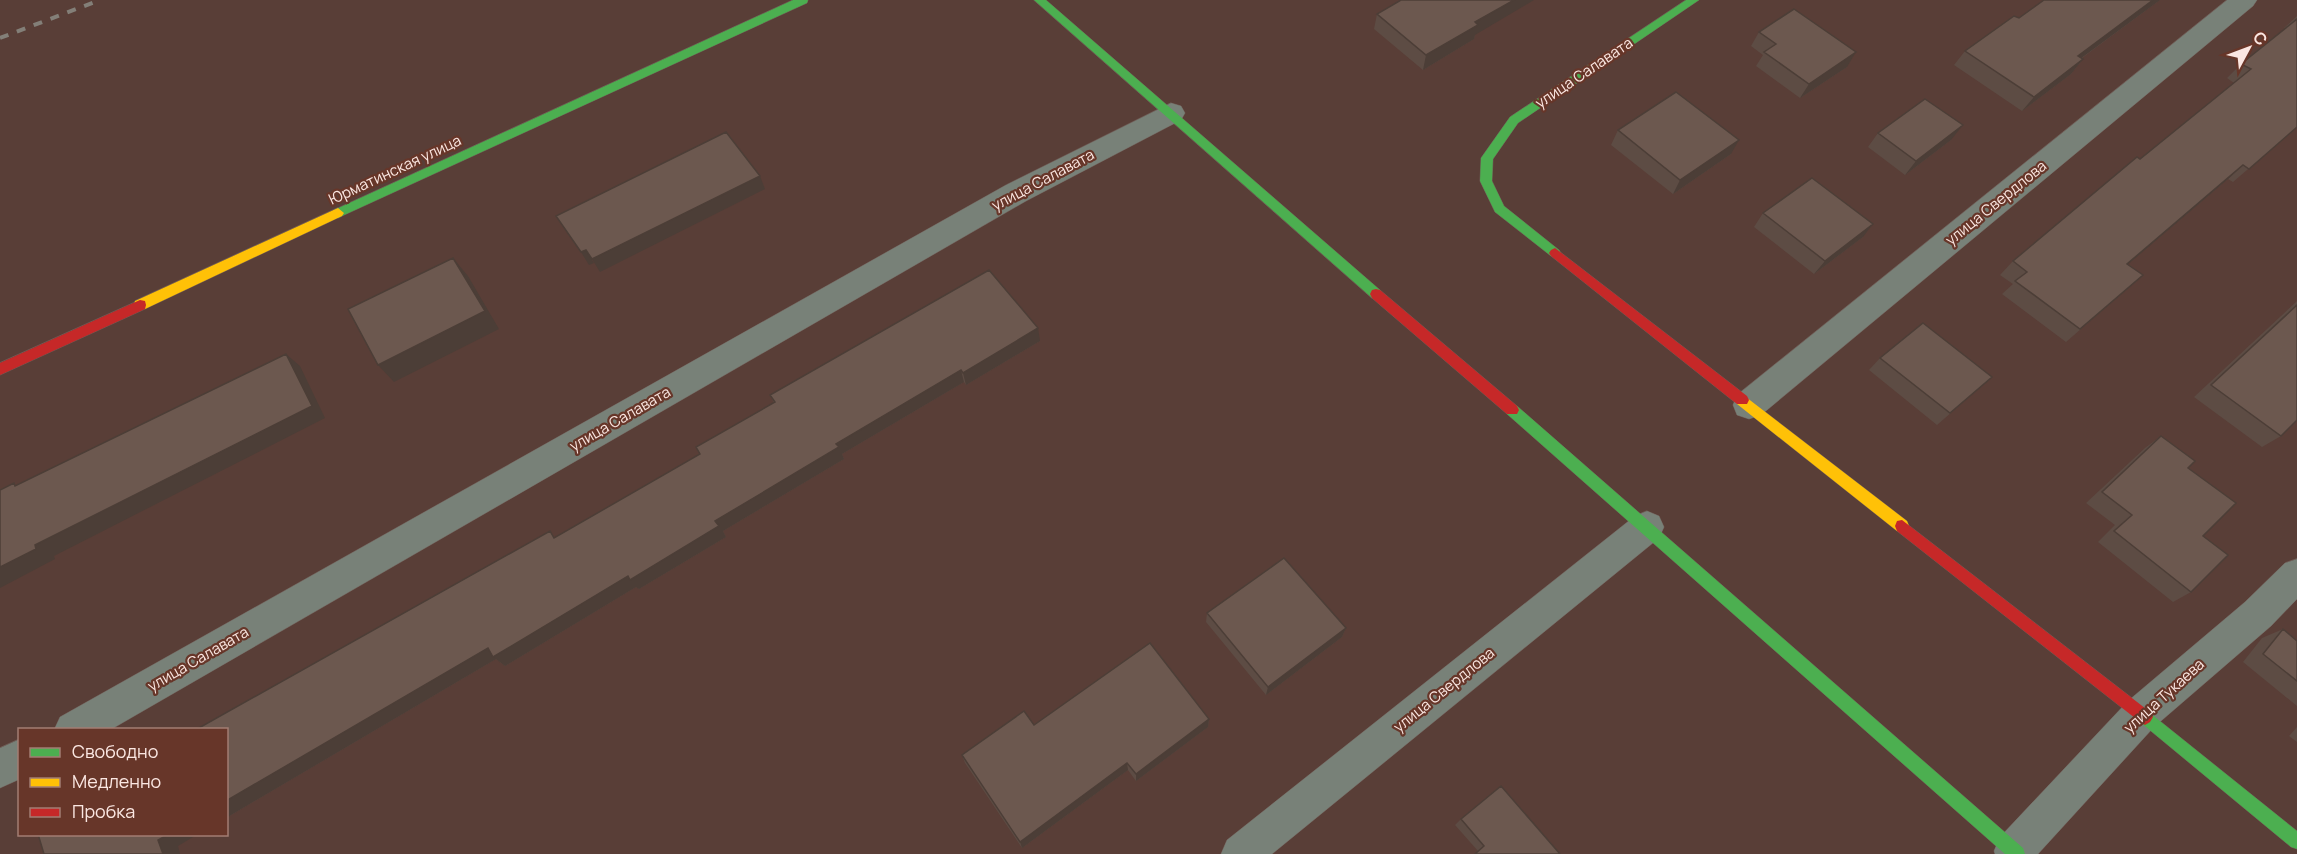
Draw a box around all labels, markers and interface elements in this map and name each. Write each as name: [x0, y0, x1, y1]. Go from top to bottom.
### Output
north arrow: [2219, 18, 2279, 78]
text: С: [2248, 26, 2273, 50]
street label: улица Салавата: [1531, 32, 1637, 113]
street label: Юрматинская улица: [325, 130, 465, 210]
street label: улица Салавата: [988, 144, 1098, 215]
street label: улица Свердлова: [1941, 155, 2051, 250]
street label: улица Салавата: [565, 381, 674, 456]
street label: улица Салавата: [143, 621, 252, 696]
street label: улица Свердлова: [1389, 642, 1499, 737]
street label: улица Тукаева: [2119, 654, 2209, 738]
legend: [18, 728, 228, 836]
text: Свободно: [72, 739, 158, 763]
text: Медленно: [72, 769, 161, 793]
text: Пробка: [72, 799, 135, 823]

